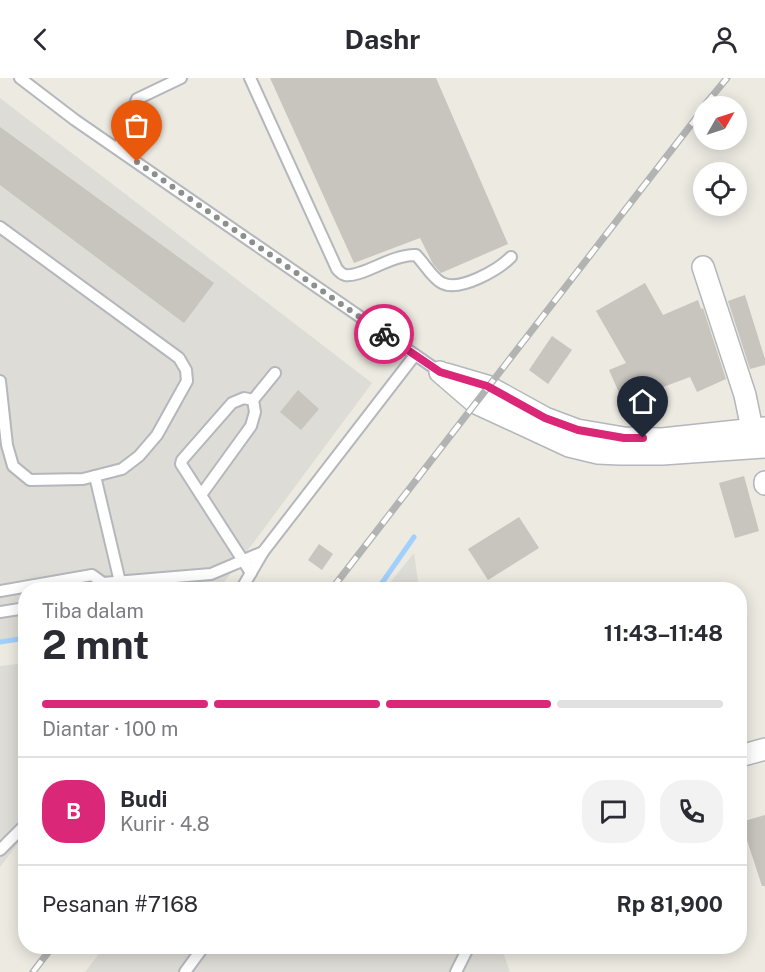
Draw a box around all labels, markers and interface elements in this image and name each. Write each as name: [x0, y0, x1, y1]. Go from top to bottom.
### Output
icon: back: [24, 23, 57, 56]
text: Dashr: [345, 23, 420, 55]
icon: person: [708, 23, 741, 56]
north arrow: [693, 96, 747, 150]
map controls: [693, 96, 747, 216]
pin: [111, 100, 162, 162]
icon: bag: [120, 109, 153, 142]
button: locate: [693, 162, 747, 216]
courier: [354, 304, 414, 364]
icon: bike: [368, 318, 401, 351]
pin: [617, 376, 668, 438]
icon: home: [626, 385, 659, 418]
text: Tiba dalam: [42, 599, 144, 623]
text: 11:43–11:48: [604, 620, 723, 646]
text: 2 mnt: [42, 622, 149, 668]
text: Diantar · 100 m: [42, 717, 178, 741]
button: chat: [582, 780, 645, 843]
button: phone: [660, 780, 723, 843]
text: Budi: [120, 786, 167, 812]
text: B: [66, 798, 81, 824]
text: Kurir · 4.8: [120, 812, 210, 836]
text: Pesanan #7168: [42, 891, 198, 917]
text: Rp 81,900: [617, 891, 723, 917]

